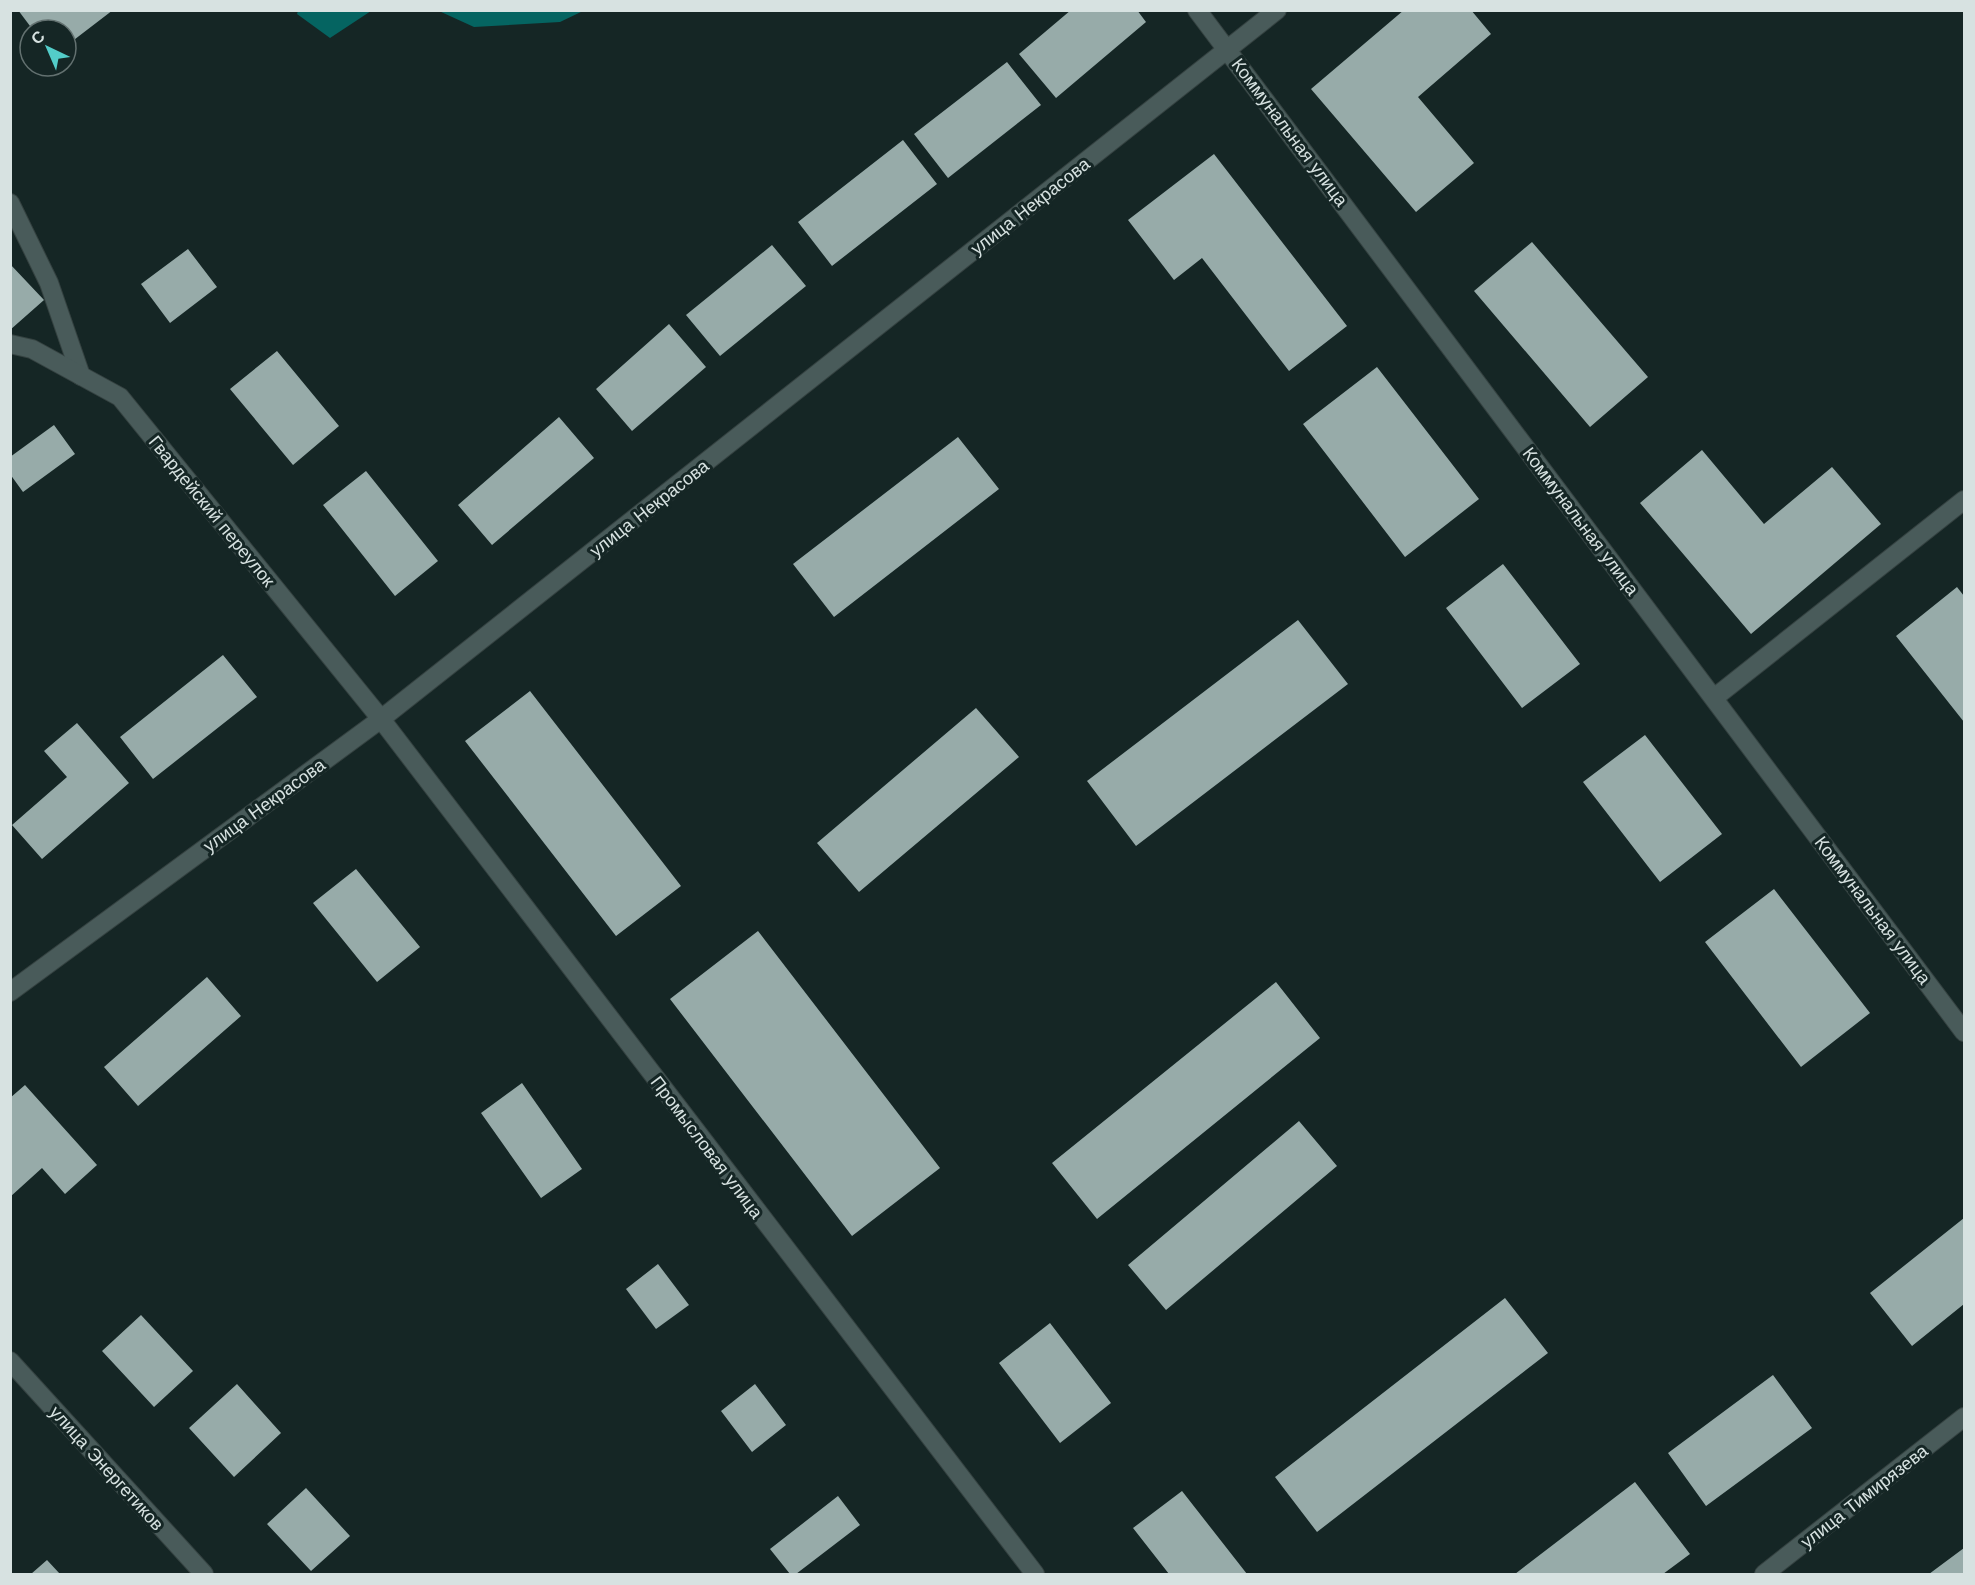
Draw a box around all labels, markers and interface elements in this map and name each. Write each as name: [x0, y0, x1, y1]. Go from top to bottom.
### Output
north arrow: [18, 18, 78, 78]
text: С: [27, 26, 49, 48]
street label: Коммунальная улица: [1228, 54, 1353, 211]
street label: улица Некрасова: [966, 152, 1094, 259]
street label: Гвардейский переулок: [145, 431, 279, 591]
street label: Коммунальная улица: [1519, 443, 1644, 600]
street label: улица Некрасова: [585, 454, 713, 561]
street label: улица Некрасова: [199, 753, 330, 856]
street label: Коммунальная улица: [1811, 832, 1936, 989]
street label: Промысловая улица: [647, 1072, 768, 1223]
street label: улица Энергетиков: [46, 1401, 168, 1535]
street label: улица Тимирязева: [1796, 1439, 1932, 1552]

